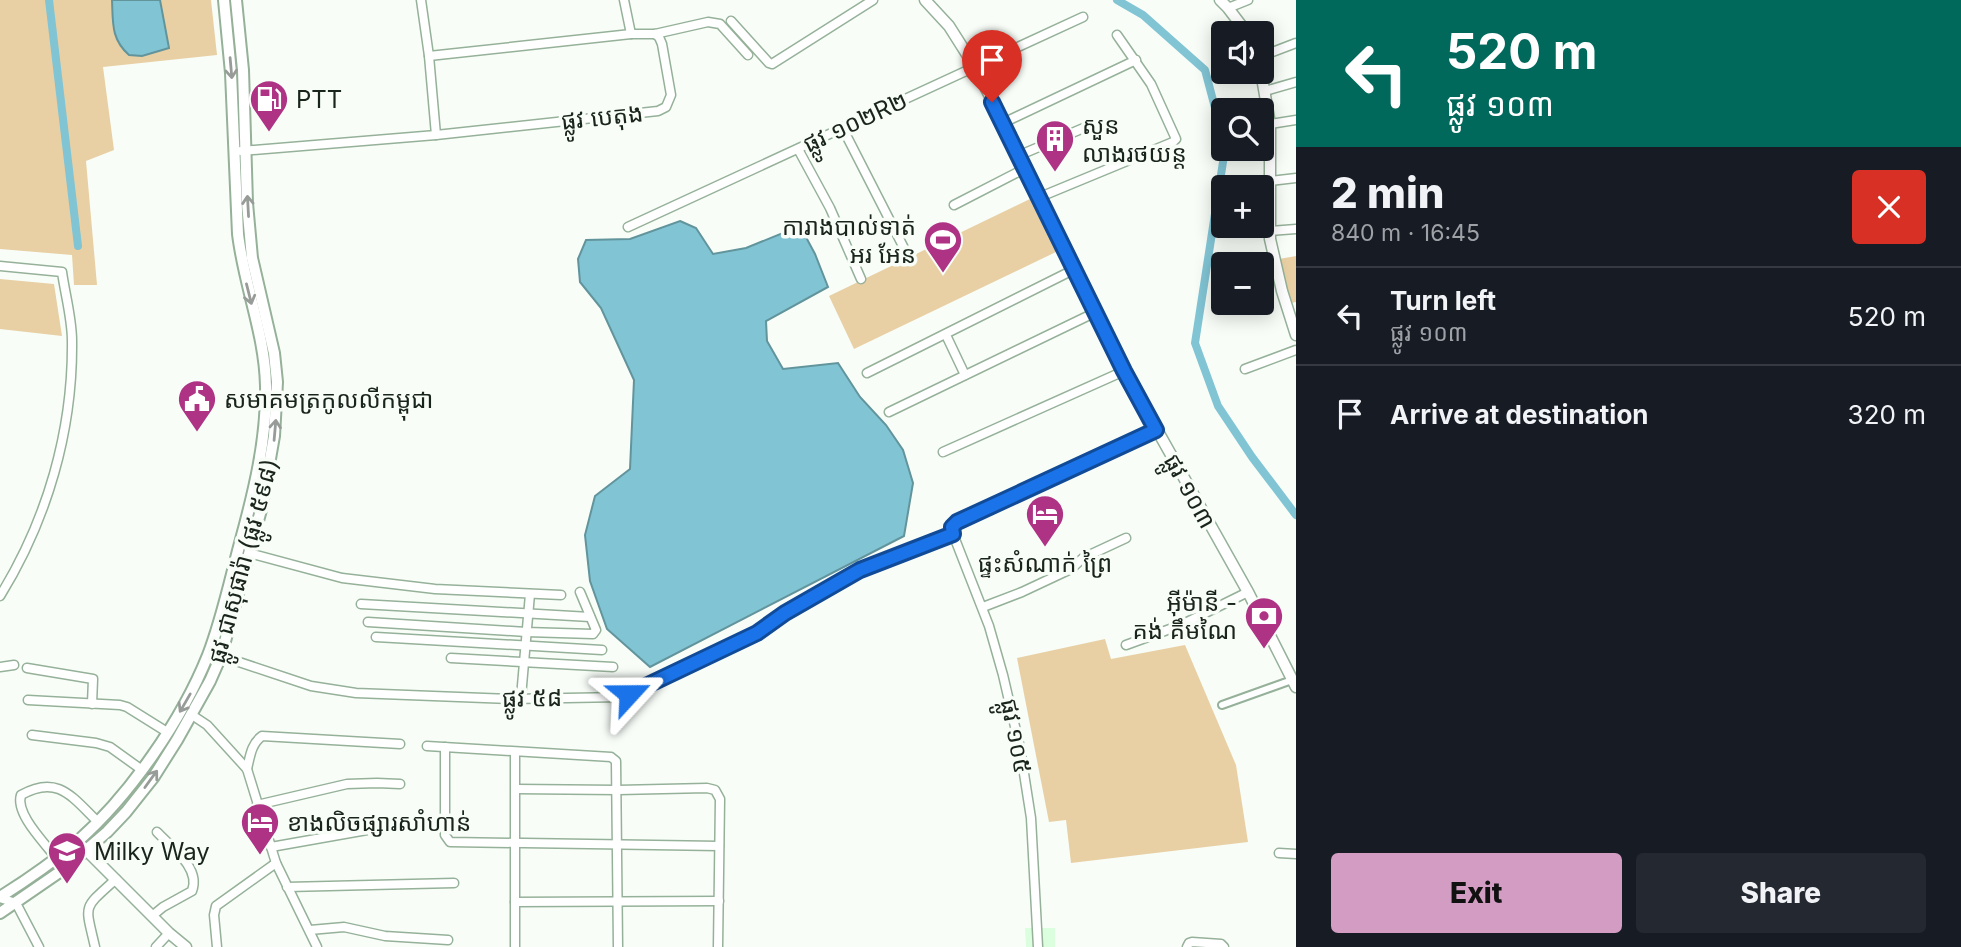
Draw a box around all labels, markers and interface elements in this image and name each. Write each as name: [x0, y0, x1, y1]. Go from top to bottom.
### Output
map controls: [1211, 21, 1274, 315]
button: sound: [1211, 21, 1274, 84]
text: 520 m: [1446, 22, 1598, 81]
icon: left: [1331, 28, 1422, 119]
pin: [962, 30, 1022, 102]
icon: arrive: [973, 41, 1011, 79]
one-way arrow: [225, 56, 238, 79]
fuel station icon: PTT: [248, 78, 290, 133]
place label: PTT: [296, 85, 342, 114]
street label: ផ្លូវ ១០២R២: [798, 85, 915, 166]
text: ផ្លូវ ១០៣: [1446, 85, 1554, 124]
street label: ផ្លូវ បេតុង: [559, 98, 645, 144]
button: search: [1211, 98, 1274, 161]
place label: សួន លាងរថយន្ត: [1082, 111, 1187, 168]
building icon: សួន លាងរថយន្ត: [1034, 118, 1076, 173]
text: 2 min: [1331, 167, 1445, 218]
button: close: [1852, 170, 1926, 244]
button: +: [1211, 175, 1274, 238]
one-way arrow: [241, 195, 254, 218]
place label: ការាងបាល់ទាត់ អរ អែន: [782, 212, 916, 269]
sports icon: ការាងបាល់ទាត់ អរ អែន: [922, 219, 964, 274]
text: 840 m · 16:45: [1331, 219, 1480, 247]
button: −: [1211, 252, 1274, 315]
one-way arrow: [243, 282, 256, 305]
text: Turn left: [1390, 285, 1496, 316]
icon: left: [1331, 297, 1369, 335]
text: 520 m: [1848, 301, 1926, 332]
text: ផ្លូវ ១០៣: [1390, 319, 1468, 347]
public building icon: សមាគមត្រកូលលីកម្ពុជា: [176, 378, 218, 433]
place label: សមាគមត្រកូលលីកម្ពុជា: [224, 385, 434, 421]
icon: arrive: [1331, 395, 1369, 433]
text: Arrive at destination: [1390, 399, 1649, 430]
text: 320 m: [1848, 399, 1926, 430]
one-way arrow: [268, 420, 281, 442]
street label: ផ្លូវ ១០៣: [1151, 449, 1222, 537]
street label: ផ្លូវ ជាសុផារ៉ា (ផ្លូវ ៥៩៨): [202, 455, 292, 669]
hotel icon: ផ្ទះសំណាក់ ព្រៃ: [1024, 493, 1066, 548]
place label: ផ្ទះសំណាក់ ព្រៃ: [978, 549, 1112, 578]
place label: អ៊ីម៉ានី - គង់ គឹមណៃ: [1133, 588, 1237, 645]
bank icon: អ៊ីម៉ានី - គង់ គឹមណៃ: [1243, 595, 1285, 650]
position arrow: [592, 657, 666, 731]
street label: ផ្លូវ ៥៨: [502, 683, 563, 721]
one-way arrow: [178, 692, 191, 713]
street label: ផ្លូវ ១០៥: [987, 696, 1037, 777]
one-way arrow: [144, 770, 158, 789]
hotel icon: ខាងលិចផ្សារសាំហាន់: [239, 801, 281, 856]
place label: ខាងលិចផ្សារសាំហាន់: [287, 808, 471, 837]
school or university icon: Milky Way: [46, 830, 88, 885]
place label: Milky Way: [94, 837, 210, 866]
button: Exit: [1331, 853, 1622, 933]
button: Share: [1636, 853, 1926, 933]

